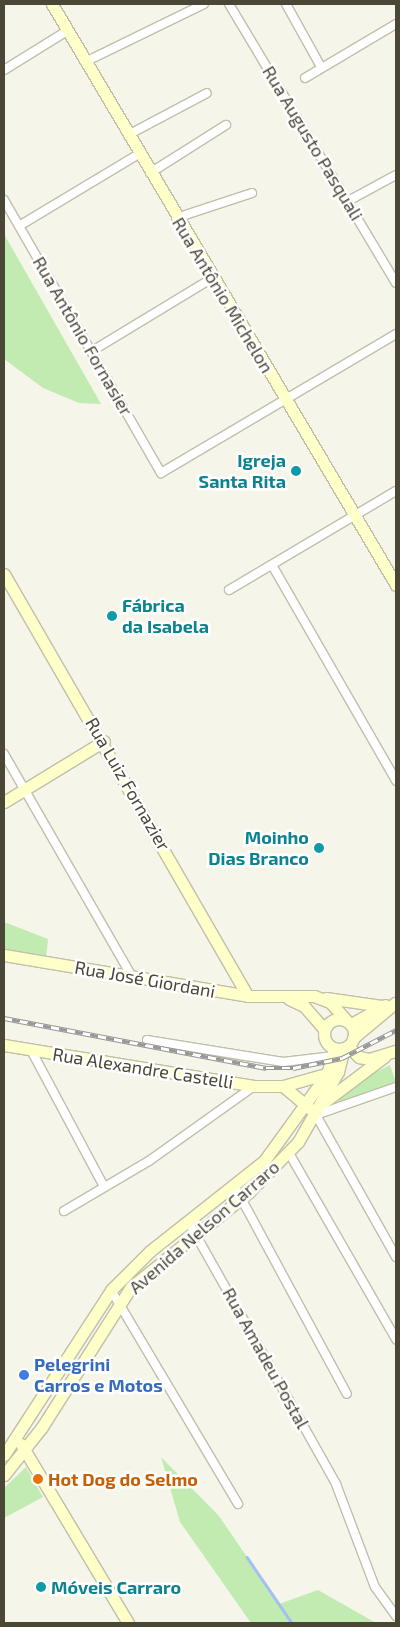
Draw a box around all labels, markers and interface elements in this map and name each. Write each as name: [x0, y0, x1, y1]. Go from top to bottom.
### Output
street label: Rua Augusto Pasquali: [258, 62, 368, 224]
street label: Rua Antônio Michelon: [168, 213, 278, 377]
street label: Rua Antônio Fornasier: [28, 252, 138, 420]
place label: Igreja Santa Rita: [199, 450, 286, 492]
marker: Igreja Santa Rita: [290, 465, 302, 477]
place label: Fábrica da Isabela: [122, 595, 209, 638]
marker: Fábrica da Isabela: [106, 610, 118, 622]
street label: Rua Luiz Fornazier: [81, 714, 175, 854]
place label: Moinho Dias Branco: [208, 827, 309, 870]
marker: Moinho Dias Branco: [313, 842, 325, 854]
street label: Rua José Giordani: [73, 956, 217, 1002]
street label: Rua Alexandre Castelli: [51, 1043, 235, 1093]
street label: Avenida Nelson Carraro: [124, 1156, 284, 1298]
street label: Rua Amadeu Postal: [218, 1284, 314, 1432]
place label: Pelegrini Carros e Motos: [34, 1354, 163, 1396]
marker: Pelegrini Carros e Motos: [18, 1369, 30, 1381]
place label: Hot Dog do Selmo: [48, 1468, 198, 1490]
marker: Hot Dog do Selmo: [32, 1473, 44, 1485]
place label: Móveis Carraro: [51, 1576, 181, 1598]
marker: Móveis Carraro: [35, 1581, 47, 1593]

